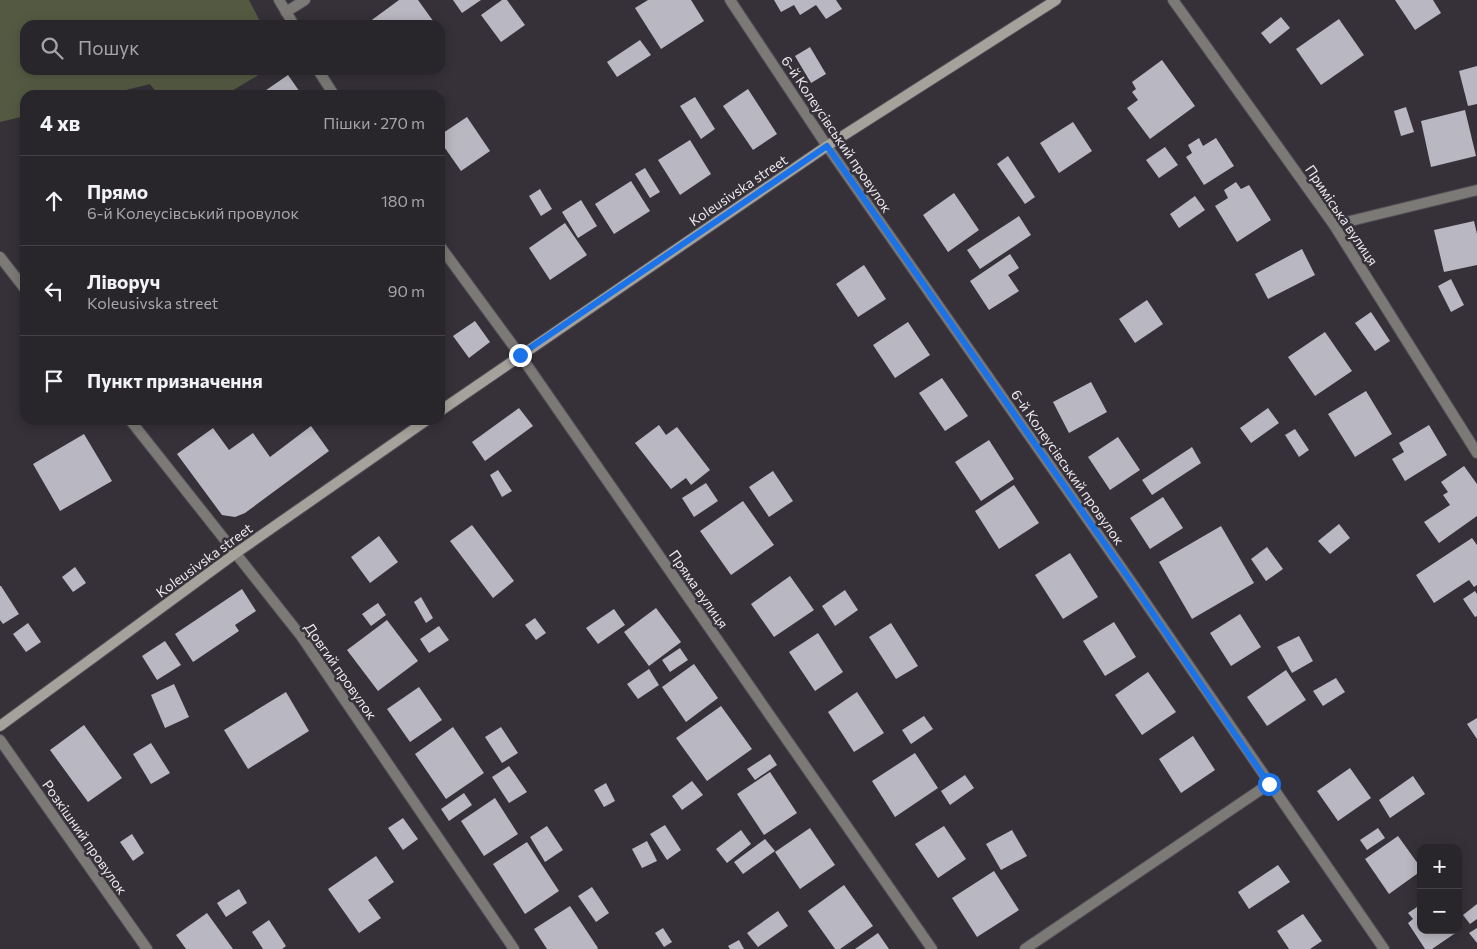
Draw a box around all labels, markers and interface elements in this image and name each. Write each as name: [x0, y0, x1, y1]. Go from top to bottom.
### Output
search box: [20, 20, 445, 75]
icon: search: [38, 34, 66, 62]
text: Пошук: [78, 36, 139, 59]
street label: 6-й Колеусівський провулок: [778, 52, 896, 216]
text: 4 хв: [40, 110, 80, 135]
text: Пішки · 270 m: [323, 113, 425, 132]
street label: Koleusivska street: [686, 151, 791, 229]
street label: Приміська вулиця: [1302, 162, 1382, 268]
text: Прямо: [87, 180, 148, 203]
icon: ahead: [40, 187, 68, 215]
text: 180 m: [381, 191, 425, 210]
text: 6-й Колеусівський провулок: [87, 203, 299, 222]
text: Ліворуч: [87, 270, 160, 293]
icon: left: [40, 277, 68, 305]
text: 90 m: [388, 281, 425, 300]
text: Koleusivska street: [87, 293, 218, 312]
route end: [509, 344, 532, 367]
icon: arrive: [40, 367, 68, 395]
text: Пункт призначення: [87, 369, 263, 392]
street label: 6-й Колеусівський провулок: [1008, 386, 1128, 548]
street label: Koleusivska street: [153, 519, 256, 601]
street label: Пряма вулиця: [666, 547, 732, 631]
street label: Довгий провулок: [301, 619, 381, 723]
route start: [1258, 773, 1281, 796]
street label: Розкішний провулок: [39, 777, 131, 898]
map controls: [1417, 844, 1462, 934]
button: +: [1417, 844, 1462, 889]
button: −: [1417, 889, 1462, 934]

